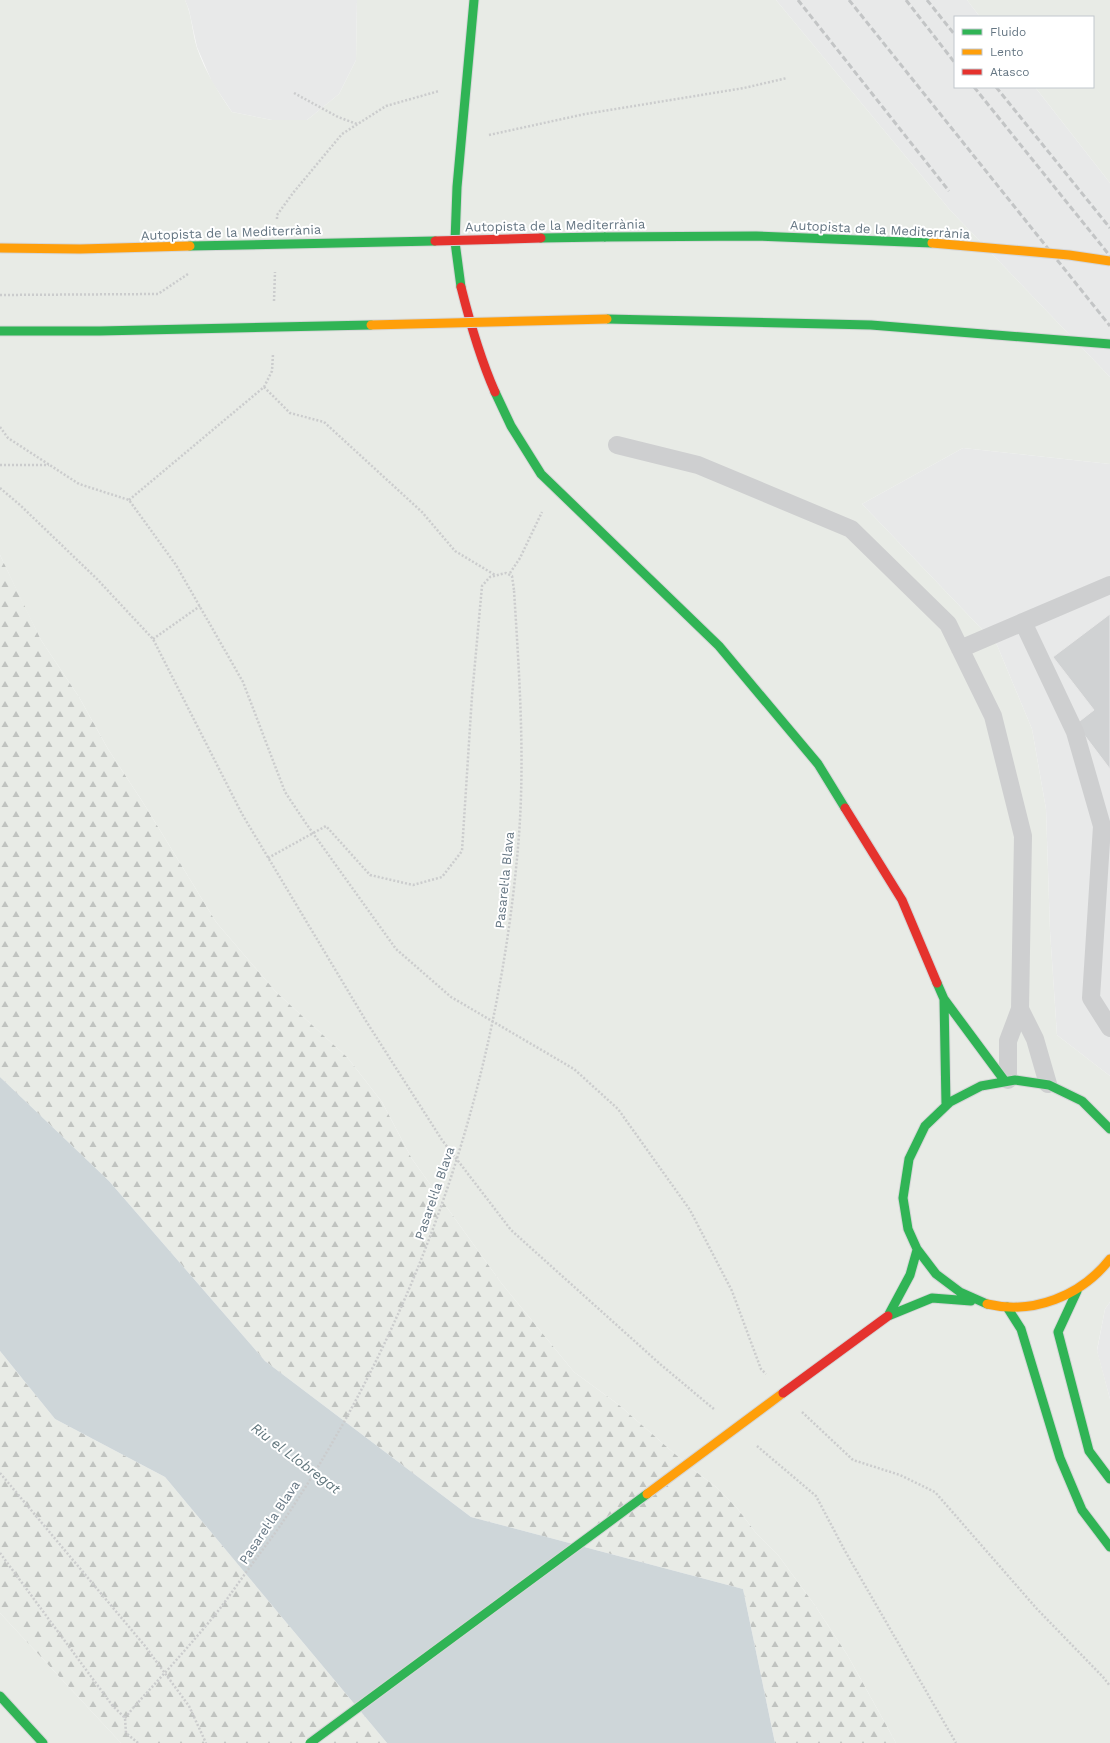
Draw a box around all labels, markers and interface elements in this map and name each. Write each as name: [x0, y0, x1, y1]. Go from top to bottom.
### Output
legend: [954, 16, 1094, 88]
text: Fluido: [990, 25, 1026, 39]
text: Lento: [990, 45, 1024, 59]
text: Atasco: [990, 65, 1030, 79]
street label: Autopista de la Mediterrània: [465, 216, 646, 235]
street label: Autopista de la Mediterrània: [790, 217, 971, 242]
street label: Autopista de la Mediterrània: [141, 222, 322, 243]
street label: Pasarel·la Blava: [492, 830, 517, 929]
street label: Pasarel·la Blava: [412, 1144, 458, 1242]
water label: Riu el Llobregat: [248, 1419, 344, 1497]
street label: Pasarel·la Blava: [236, 1477, 303, 1567]

